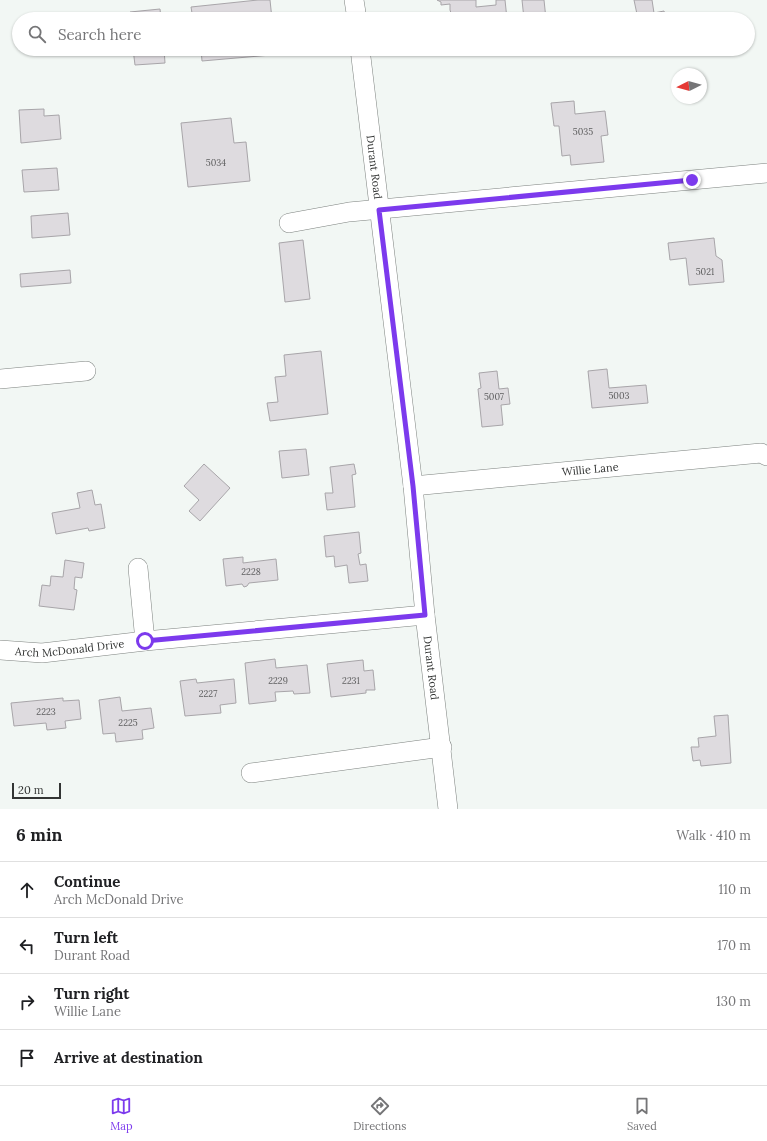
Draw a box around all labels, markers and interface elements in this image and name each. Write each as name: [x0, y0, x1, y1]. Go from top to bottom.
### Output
search box: [12, 12, 755, 56]
icon: search: [26, 23, 48, 45]
text: Search here: [58, 25, 141, 44]
north arrow: [671, 68, 707, 104]
house number: 5035: [573, 126, 593, 137]
street label: Durant Road: [363, 134, 385, 200]
house number: 5034: [206, 157, 226, 168]
route end: [683, 171, 701, 189]
house number: 5021: [696, 266, 714, 277]
house number: 5003: [608, 390, 630, 401]
house number: 5007: [484, 391, 504, 402]
street label: Willie Lane: [561, 460, 619, 479]
house number: 2228: [241, 566, 261, 577]
route start: [136, 632, 154, 650]
street label: Durant Road: [421, 635, 442, 701]
street label: Arch McDonald Drive: [14, 636, 125, 660]
house number: 2229: [268, 675, 288, 686]
house number: 2231: [342, 675, 360, 686]
house number: 2227: [199, 688, 217, 699]
house number: 2223: [36, 706, 56, 717]
house number: 2225: [118, 717, 138, 728]
scale bar: [12, 781, 61, 800]
text: 20 m: [18, 783, 43, 797]
text: 6 min: [16, 824, 62, 846]
text: Walk · 410 m: [676, 827, 751, 844]
text: Continue: [54, 872, 120, 891]
icon: ahead: [16, 879, 38, 901]
text: 110 m: [718, 881, 751, 898]
text: Arch McDonald Drive: [54, 891, 183, 908]
text: Turn left: [54, 928, 118, 947]
icon: left: [16, 935, 38, 957]
text: 170 m: [717, 937, 751, 954]
text: Durant Road: [54, 947, 130, 964]
text: Turn right: [54, 984, 130, 1003]
icon: right: [16, 991, 38, 1013]
text: 130 m: [716, 993, 751, 1010]
text: Willie Lane: [54, 1003, 121, 1020]
icon: arrive: [16, 1047, 38, 1069]
text: Arrive at destination: [54, 1048, 203, 1067]
tab: Map: [110, 1095, 133, 1133]
tab: Directions: [353, 1095, 406, 1133]
tab: Saved: [627, 1095, 657, 1133]

